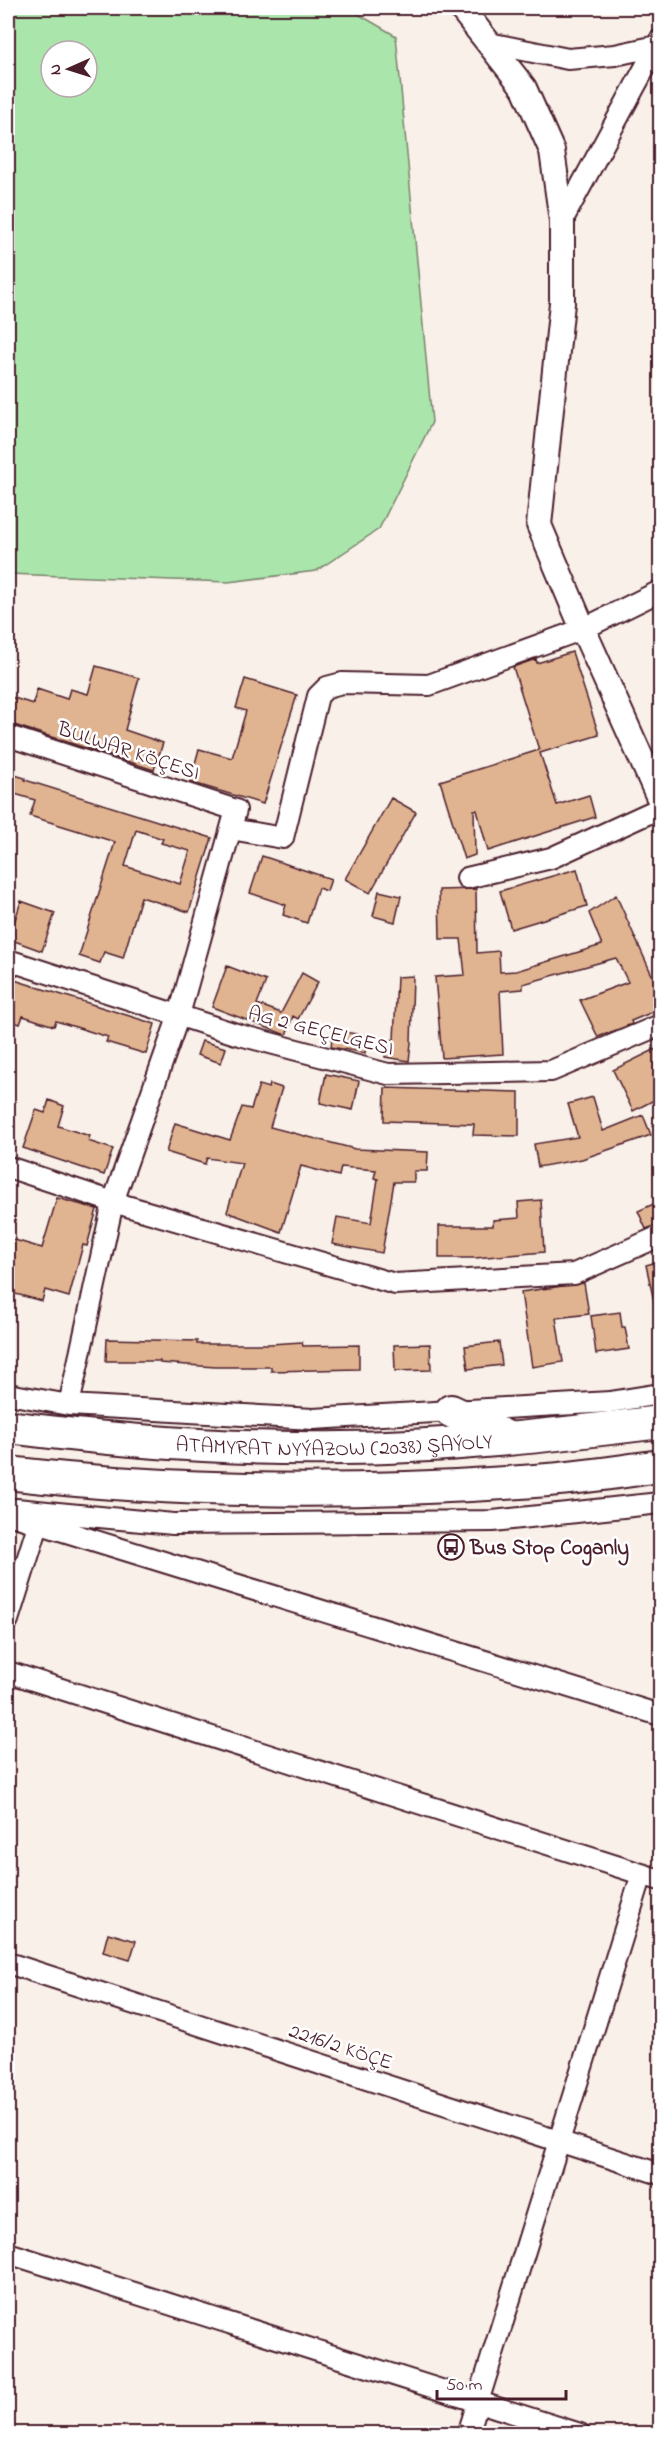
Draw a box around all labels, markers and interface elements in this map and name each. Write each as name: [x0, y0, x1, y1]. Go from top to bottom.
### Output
north arrow: [39, 39, 99, 99]
text: N: [44, 63, 68, 76]
street label: BULWAR KÖÇESI: [52, 714, 203, 789]
street label: AG 2 GEÇELGESI: [244, 999, 397, 1065]
street label: ATAMYRAT NYÝAZOW (2038) ŞAÝOLY: [174, 1427, 494, 1465]
bus stop icon: Bus Stop Coganly: [436, 1532, 466, 1562]
place label: Bus Stop Coganly: [469, 1534, 629, 1566]
street label: 2216/2 KÖÇE: [285, 2017, 396, 2079]
scale bar: [437, 2363, 566, 2401]
text: 50 m: [446, 2373, 483, 2399]

